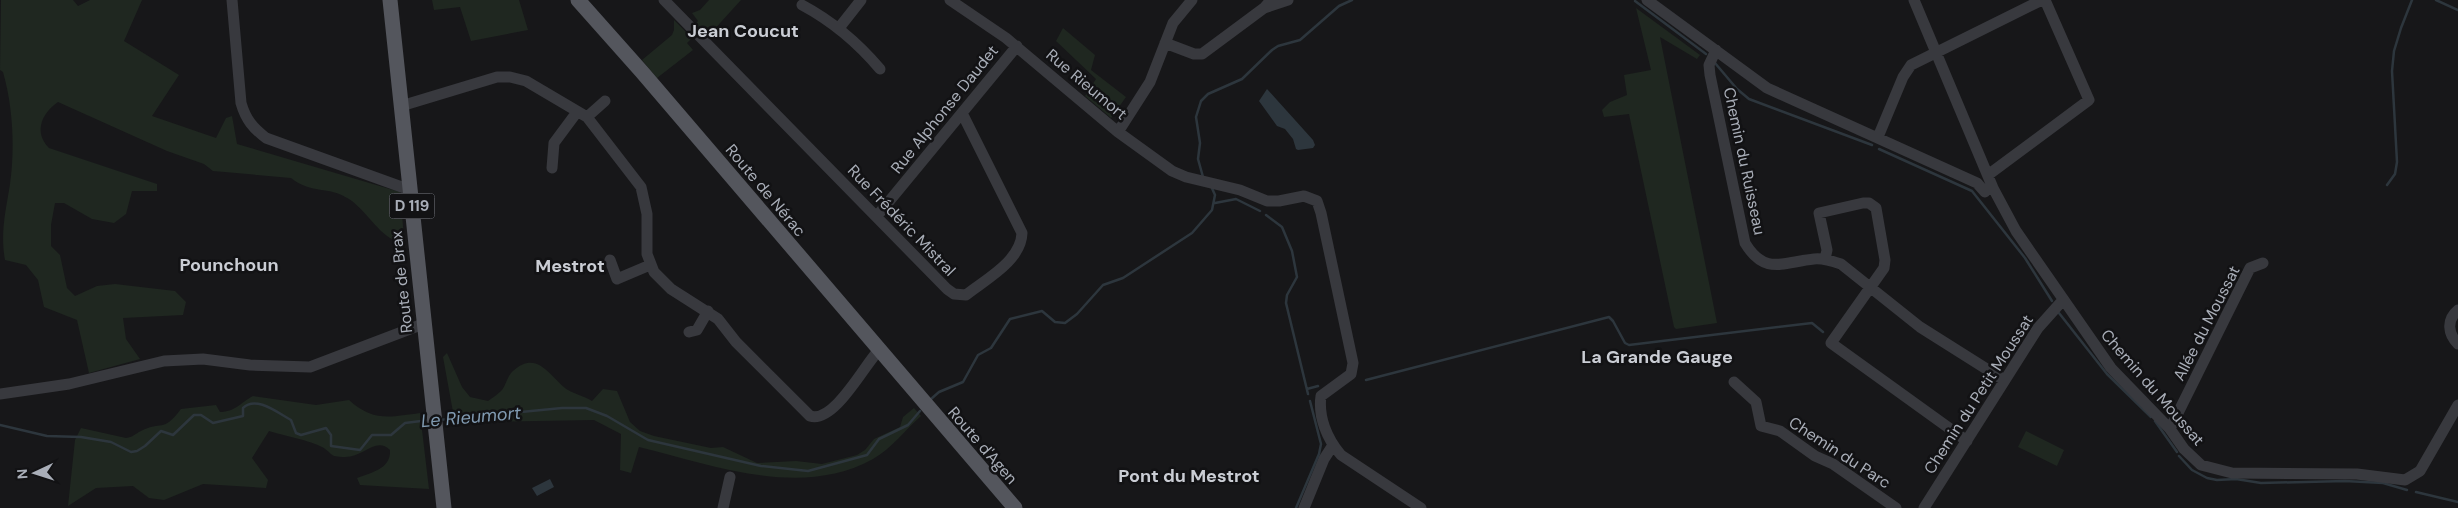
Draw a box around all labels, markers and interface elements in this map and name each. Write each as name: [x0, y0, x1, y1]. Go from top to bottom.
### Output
district label: Jean Coucut: [687, 19, 799, 43]
street label: Rue Alphonse Daudet: [886, 41, 1003, 178]
street label: Rue Rieumort: [1042, 44, 1132, 124]
street label: Chemin du Ruisseau: [1719, 85, 1770, 237]
street label: Route de Nérac: [721, 140, 810, 241]
street label: Rue Frédéric Mistral: [843, 160, 960, 281]
road number: D 119: [390, 194, 434, 218]
street label: Route de Brax: [386, 230, 417, 334]
district label: Pounchoun: [179, 253, 279, 277]
district label: Mestrot: [535, 254, 605, 278]
street label: Allée du Moussat: [2168, 262, 2245, 384]
street label: Chemin du Petit Moussat: [1919, 311, 2038, 478]
street label: Chemin du Moussat: [2096, 325, 2209, 450]
district label: La Grande Gauge: [1581, 345, 1733, 369]
water label: Le Rieumort: [420, 401, 523, 433]
street label: Route d'Agen: [943, 402, 1022, 489]
street label: Chemin du Parc: [1785, 412, 1895, 493]
north arrow: [10, 448, 60, 498]
district label: Pont du Mestrot: [1118, 464, 1260, 488]
text: N: [13, 468, 31, 480]

